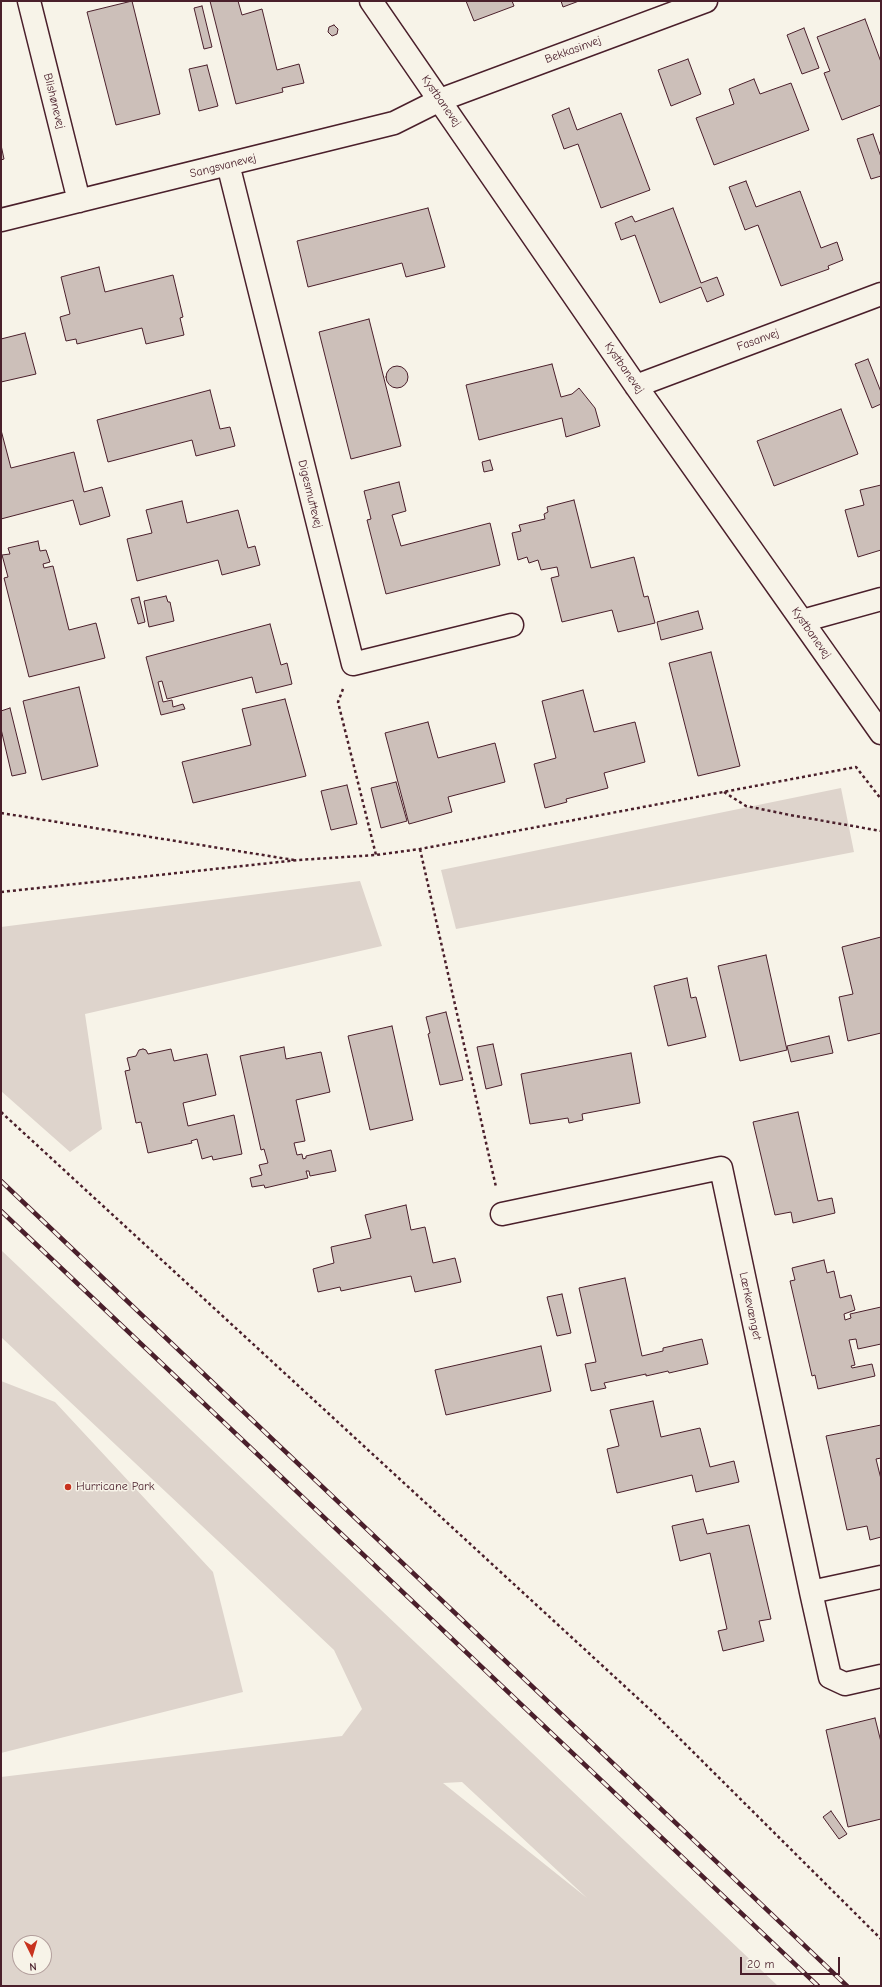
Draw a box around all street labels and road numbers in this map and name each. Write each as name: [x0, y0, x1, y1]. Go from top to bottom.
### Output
street label: Bekkasinvej: [543, 33, 603, 67]
street label: Blishønevej: [40, 72, 68, 130]
street label: Kystbanevej: [418, 73, 464, 129]
street label: Sangsvanevej: [188, 151, 258, 181]
street label: Fasanvej: [735, 326, 781, 354]
street label: Kystbanevej: [601, 340, 647, 396]
street label: Digesmuttevej: [295, 458, 325, 530]
street label: Kystbanevej: [788, 605, 834, 661]
street label: Lærkevænget: [736, 1271, 764, 1341]

